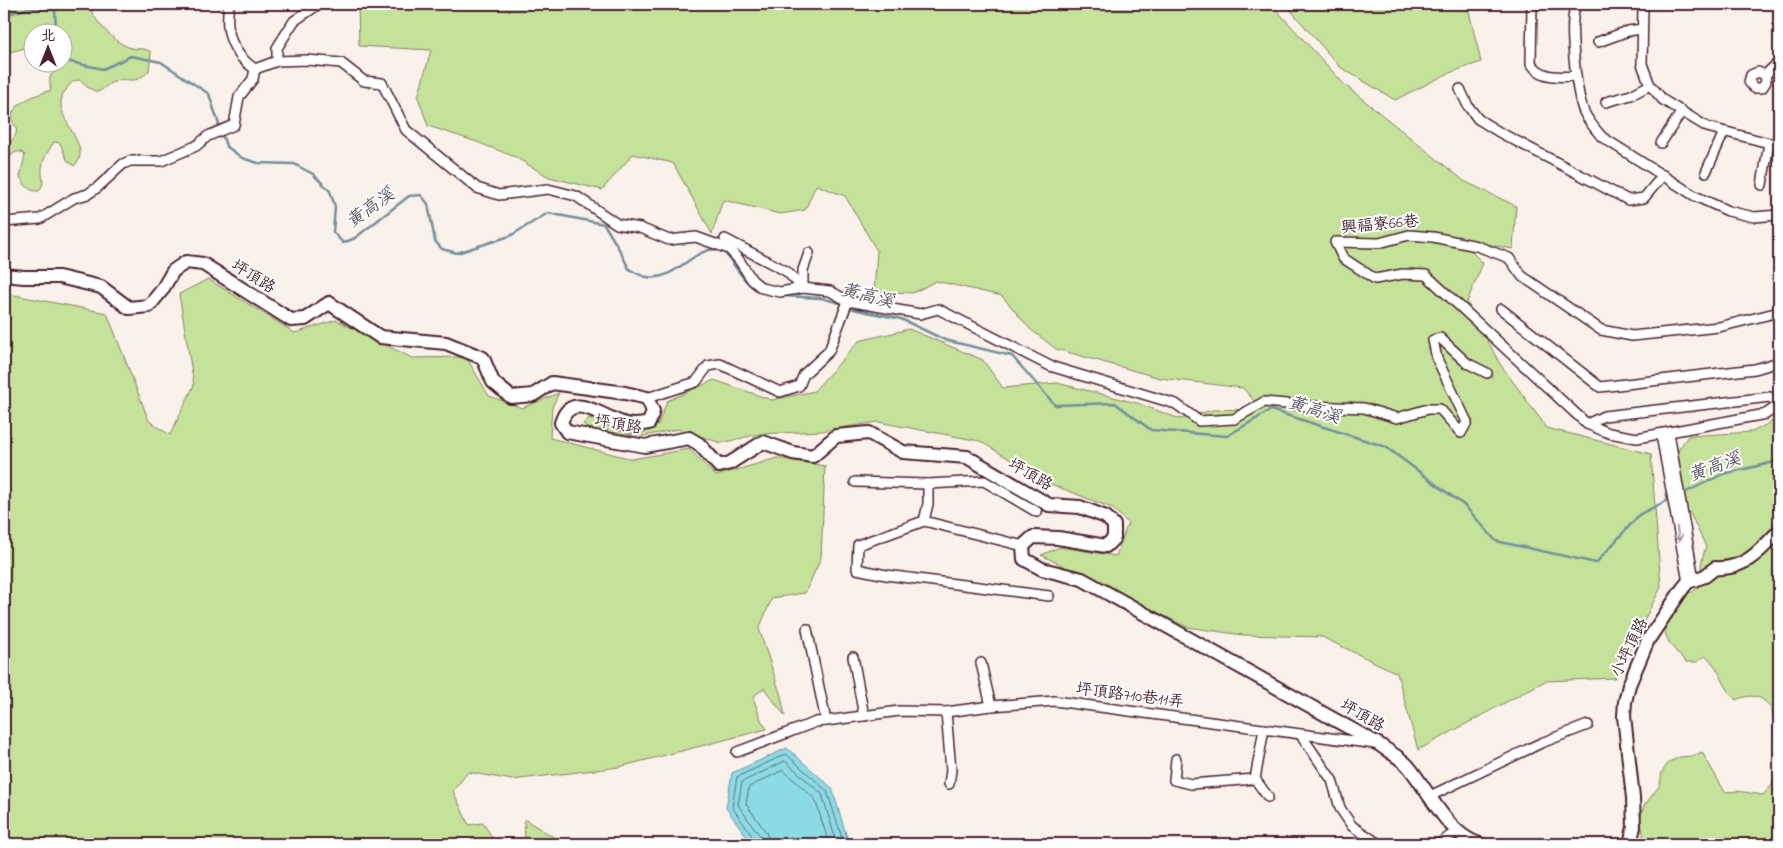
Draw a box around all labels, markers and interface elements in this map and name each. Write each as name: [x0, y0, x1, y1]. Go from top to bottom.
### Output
north arrow: [22, 22, 72, 72]
text: 北: [41, 26, 55, 47]
water label: 黃高溪: [342, 182, 401, 235]
street label: 興福寮66巷: [1340, 210, 1420, 240]
street label: 坪頂路: [226, 254, 280, 300]
water label: 黃高溪: [838, 278, 897, 316]
water label: 黃高溪: [1284, 390, 1345, 432]
street label: 坪頂路: [592, 409, 644, 441]
water label: 黃高溪: [1685, 446, 1746, 489]
street label: 坪頂路: [1003, 453, 1057, 497]
one-way arrow: [1674, 526, 1684, 542]
street label: 小坪頂路: [1605, 614, 1655, 682]
street label: 坪頂路710巷11弄: [1075, 677, 1185, 715]
street label: 坪頂路: [1335, 694, 1389, 738]

